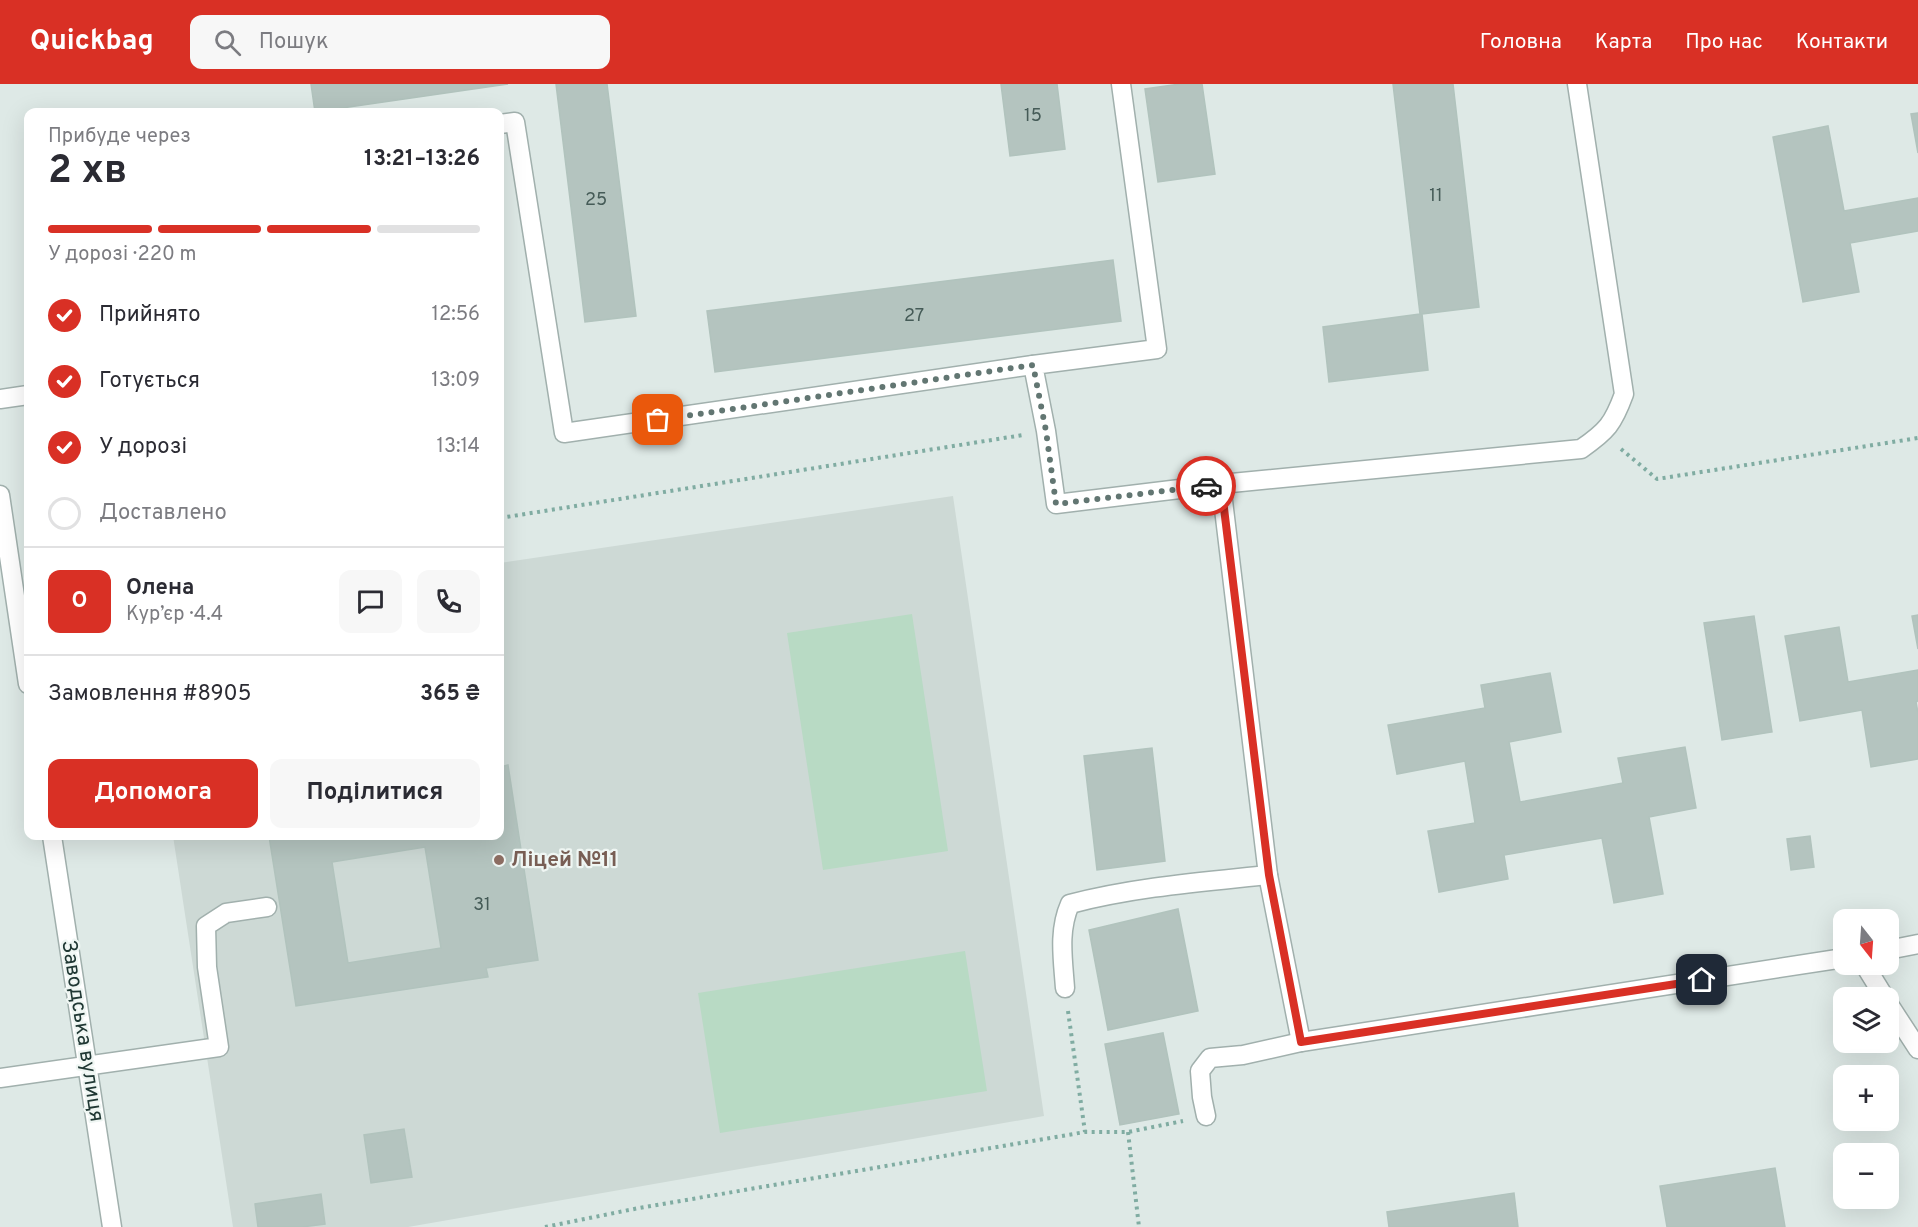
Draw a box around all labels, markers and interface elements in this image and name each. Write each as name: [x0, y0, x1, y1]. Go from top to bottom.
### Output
search box: [190, 15, 610, 69]
text: Quickbag: [30, 24, 154, 60]
icon: search: [211, 26, 244, 59]
text: Пошук: [259, 29, 329, 56]
text: Головна: [1480, 29, 1562, 56]
text: Карта: [1595, 29, 1652, 56]
text: Про нас: [1685, 29, 1763, 56]
text: Контакти: [1796, 29, 1888, 56]
house number: 15: [1024, 105, 1042, 128]
text: Прибуде через: [48, 124, 191, 150]
text: 13:21–13:26: [364, 146, 480, 173]
text: 2 хв: [48, 148, 127, 197]
house number: 11: [1429, 185, 1443, 208]
house number: 25: [585, 189, 607, 212]
text: У дорозі · 220 m: [48, 242, 196, 268]
icon: check: [48, 299, 81, 332]
text: Прийнято: [99, 302, 200, 329]
text: 12:56: [431, 302, 480, 328]
house number: 27: [904, 305, 924, 328]
icon: check: [48, 365, 81, 398]
text: Готується: [99, 368, 200, 395]
text: 13:09: [431, 368, 480, 394]
pin: [632, 394, 683, 445]
icon: bag: [641, 403, 674, 436]
icon: check: [48, 431, 81, 464]
text: У дорозі: [99, 434, 187, 461]
text: 13:14: [437, 434, 480, 460]
courier: [1176, 456, 1236, 516]
icon: car: [1190, 470, 1223, 503]
text: Доставлено: [99, 500, 227, 527]
button: chat: [339, 570, 402, 633]
button: phone: [417, 570, 480, 633]
text: Олена: [126, 575, 194, 602]
text: О: [72, 588, 87, 615]
text: Кур’єр · 4.4: [126, 602, 223, 628]
text: Замовлення #8905: [48, 681, 251, 708]
text: 365 ₴: [420, 681, 480, 708]
button: Допомога: [48, 759, 258, 828]
button: Поділитися: [270, 759, 480, 828]
place label: Ліцей №11: [511, 847, 618, 874]
marker: Ліцей №11: [492, 853, 506, 867]
house number: 31: [473, 894, 491, 917]
north arrow: [1833, 909, 1899, 975]
map controls: [1833, 909, 1899, 1209]
street label: Заводська вулиця: [54, 938, 110, 1124]
pin: [1676, 954, 1727, 1005]
icon: home: [1685, 963, 1718, 996]
button: layers: [1833, 987, 1899, 1053]
button: +: [1833, 1065, 1899, 1131]
button: −: [1833, 1143, 1899, 1209]

